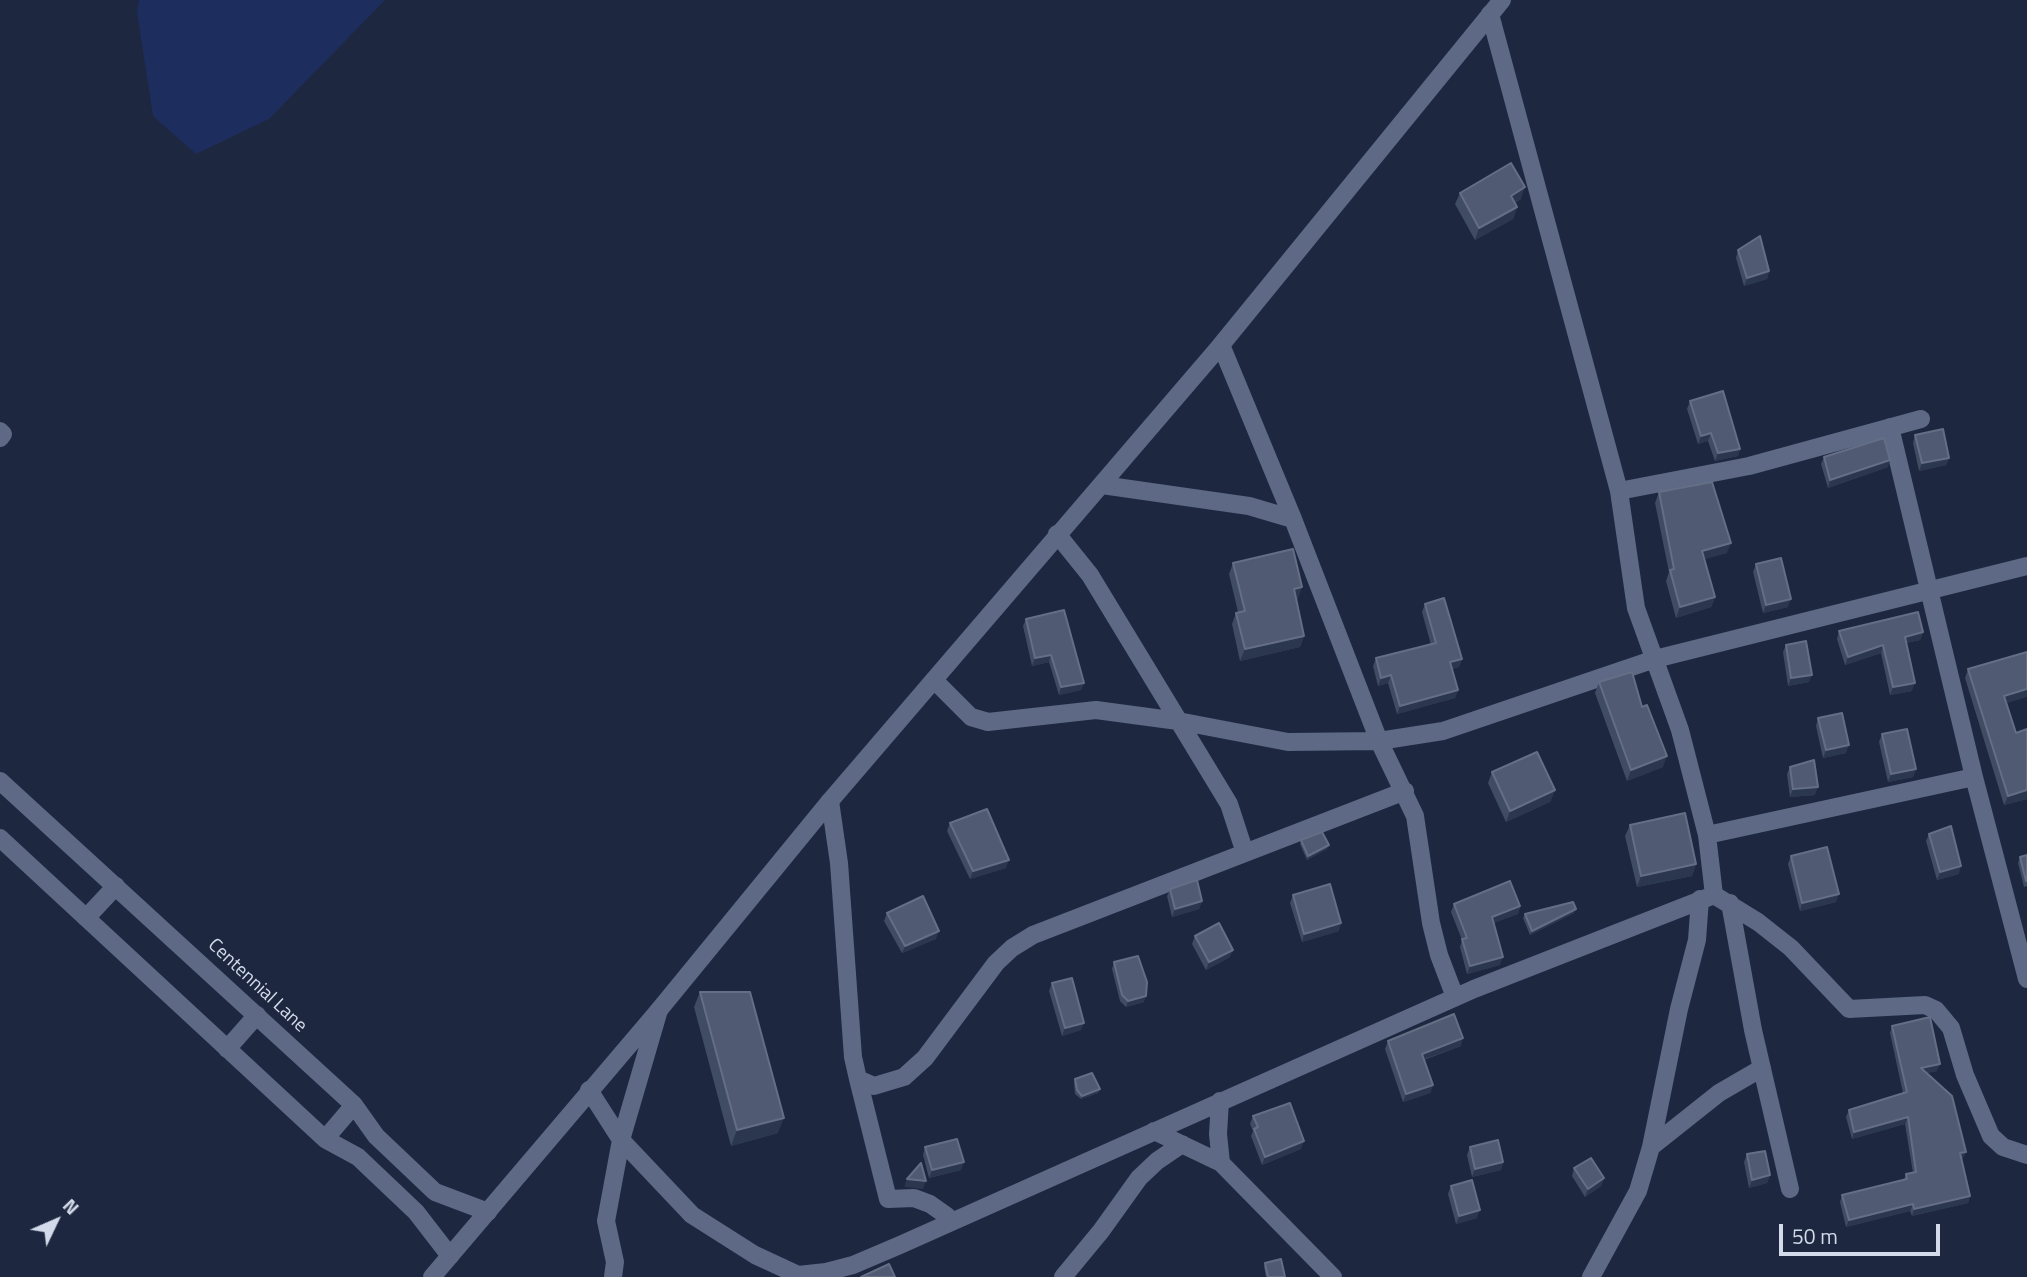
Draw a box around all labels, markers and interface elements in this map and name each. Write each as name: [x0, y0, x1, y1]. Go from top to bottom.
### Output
street label: Centennial Lane: [203, 934, 311, 1038]
north arrow: [21, 1186, 91, 1256]
text: N: [56, 1191, 86, 1221]
scale bar: [1782, 1210, 1943, 1254]
text: 50 m: [1792, 1220, 1838, 1252]

